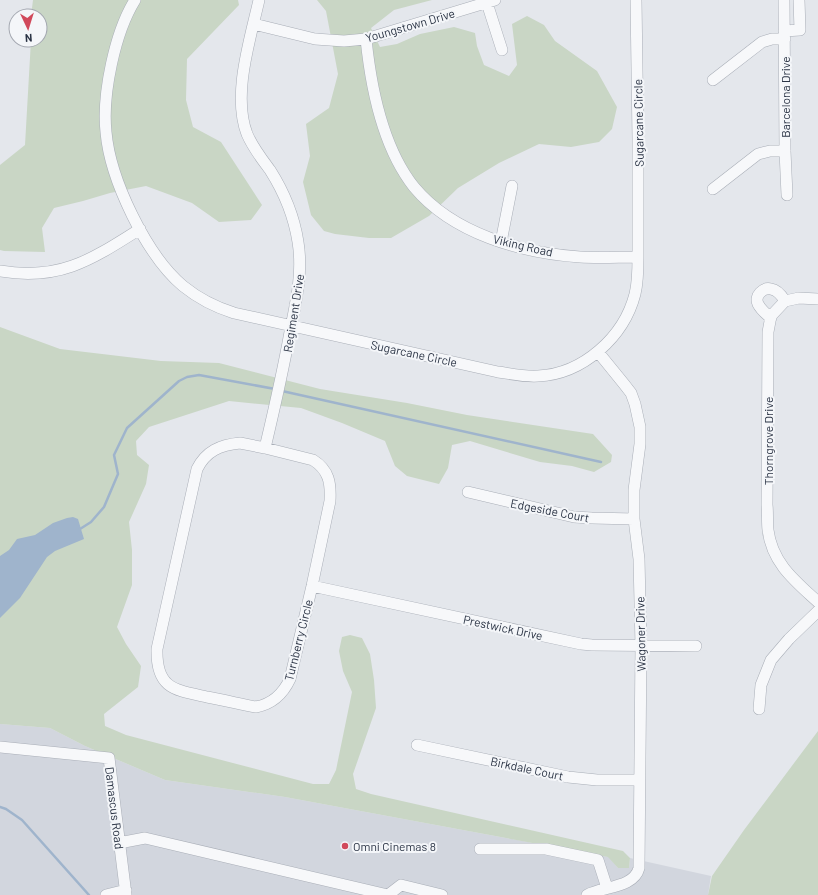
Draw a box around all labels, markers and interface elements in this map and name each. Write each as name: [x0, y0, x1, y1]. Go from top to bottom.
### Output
street label: Youngstown Drive: [364, 6, 456, 44]
north arrow: [8, 8, 48, 48]
text: N: [25, 32, 33, 45]
street label: Barcelona Drive: [778, 56, 792, 138]
street label: Sugarcane Circle: [630, 79, 646, 167]
street label: Viking Road: [492, 231, 554, 259]
street label: Regiment Drive: [280, 273, 306, 353]
street label: Sugarcane Circle: [370, 337, 458, 369]
street label: Thorngrove Drive: [761, 397, 775, 485]
street label: Edgeside Court: [509, 496, 591, 524]
street label: Wagoner Drive: [632, 596, 648, 672]
street label: Turnberry Circle: [281, 598, 315, 682]
street label: Prestwick Drive: [462, 612, 544, 642]
street label: Birkdale Court: [489, 753, 565, 783]
street label: Damascus Road: [103, 766, 127, 850]
place label: Omni Cinemas 8: [353, 839, 436, 853]
marker: Omni Cinemas 8: [340, 841, 350, 851]

